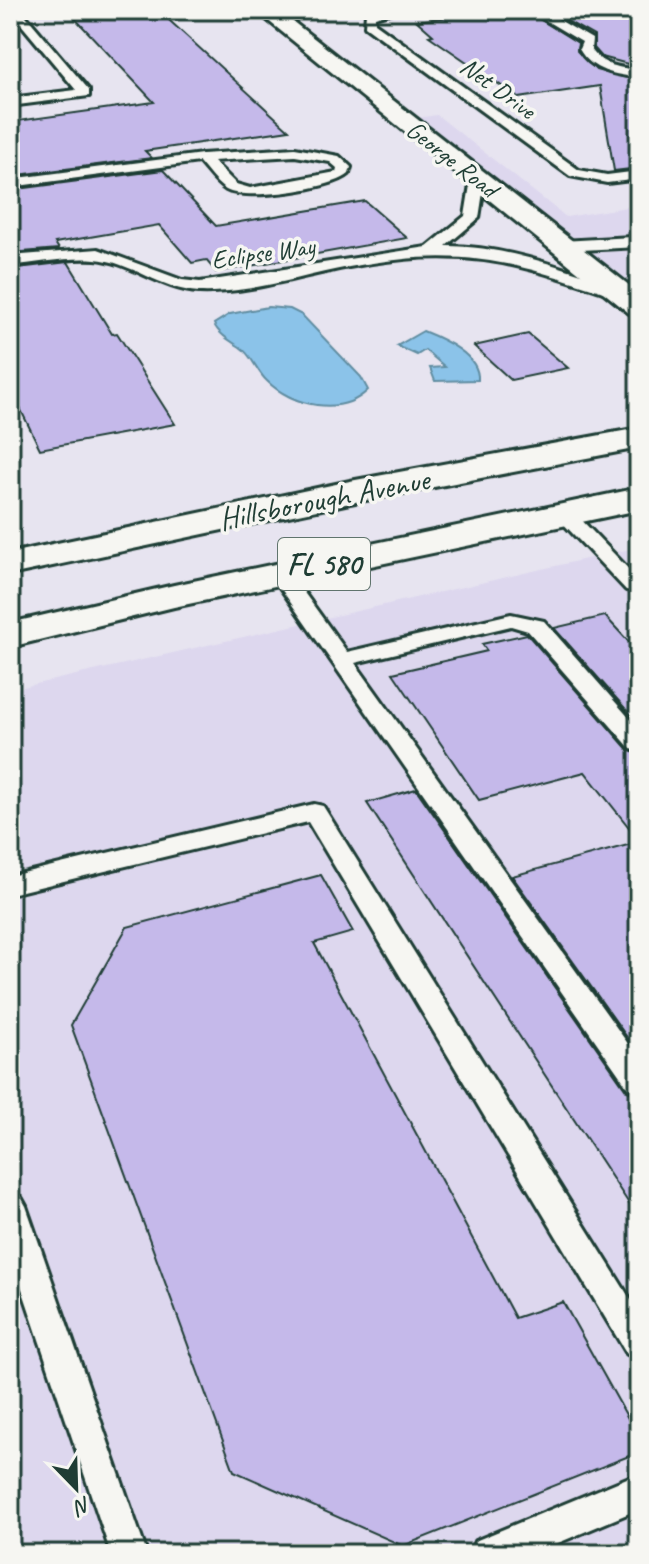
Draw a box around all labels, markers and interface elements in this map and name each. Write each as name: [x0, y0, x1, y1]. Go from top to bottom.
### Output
street label: Net Drive: [454, 50, 544, 127]
street label: George Road: [400, 113, 507, 207]
street label: Eclipse Way: [209, 229, 319, 277]
street label: Hillsborough Avenue: [215, 458, 435, 539]
road number: FL 580: [278, 538, 370, 590]
north arrow: [36, 1448, 116, 1528]
text: N: [69, 1490, 95, 1522]

